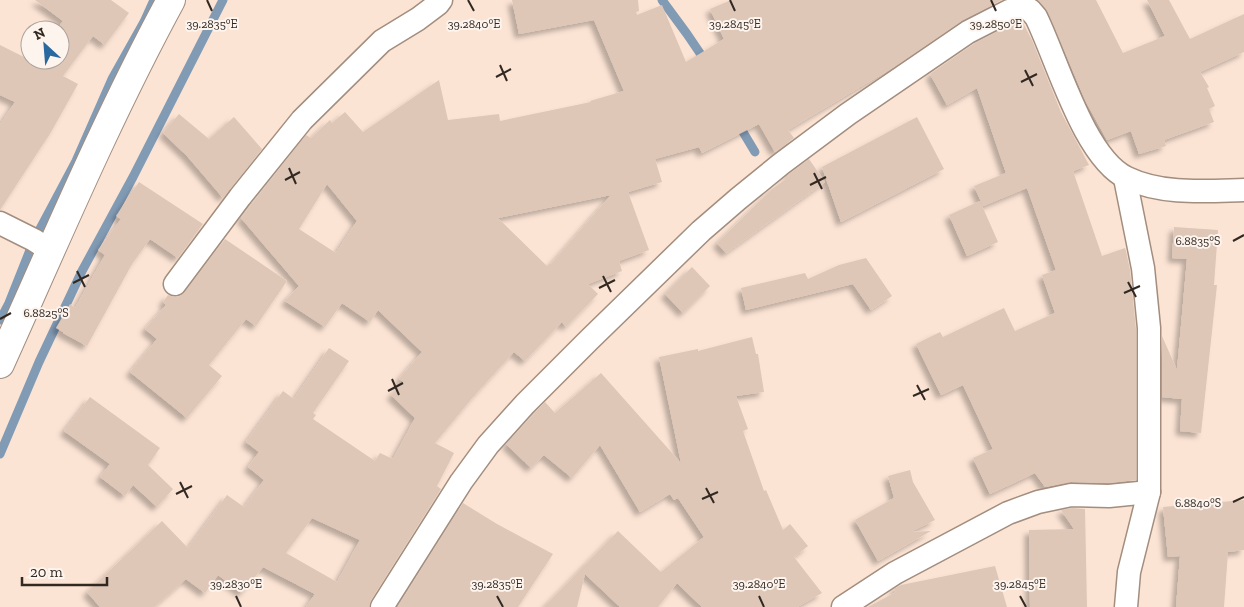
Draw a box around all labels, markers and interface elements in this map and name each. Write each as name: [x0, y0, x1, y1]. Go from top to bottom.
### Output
text: 39.2835°E: [186, 17, 238, 31]
text: 39.2840°E: [448, 17, 500, 31]
text: 39.2845°E: [709, 17, 761, 31]
text: 39.2850°E: [970, 17, 1022, 31]
north arrow: [20, 20, 70, 70]
text: N: [31, 24, 48, 44]
text: 6.8835°S: [1176, 234, 1220, 248]
text: 6.8825°S: [23, 306, 69, 320]
text: 6.8840°S: [1175, 496, 1221, 510]
scale bar: [22, 554, 108, 586]
text: 20 m: [30, 563, 63, 581]
text: 39.2830°E: [210, 577, 262, 591]
text: 39.2835°E: [471, 577, 523, 591]
text: 39.2840°E: [733, 577, 785, 591]
text: 39.2845°E: [994, 577, 1046, 591]

